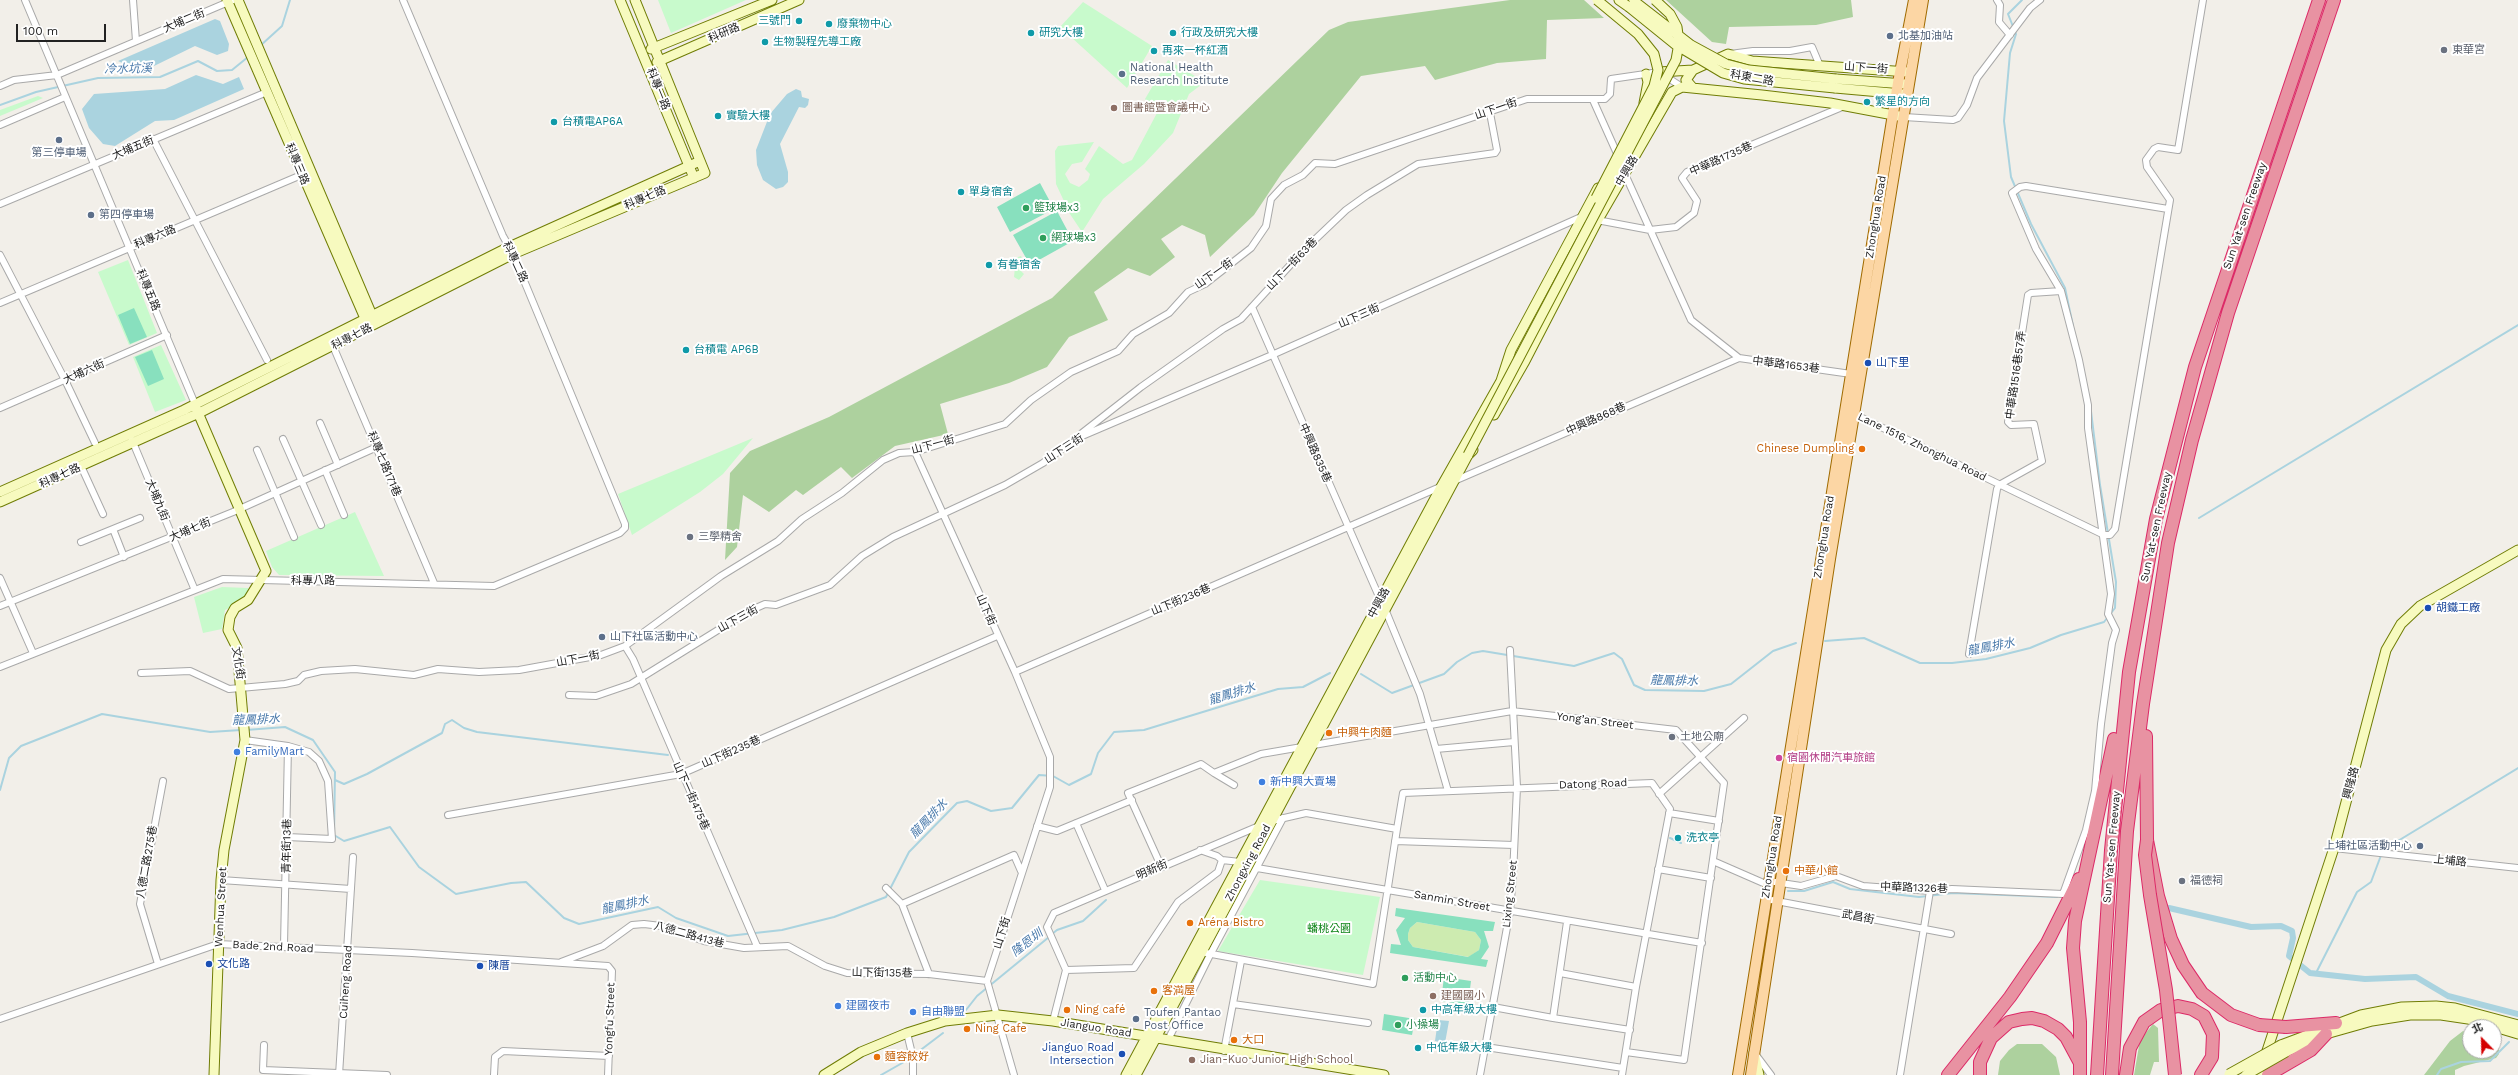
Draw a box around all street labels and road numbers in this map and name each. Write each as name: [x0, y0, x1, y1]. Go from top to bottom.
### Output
street label: 大埔二街: [161, 6, 207, 36]
street label: 科研路: [706, 20, 742, 46]
street label: 山下一街: [1844, 60, 1888, 76]
street label: 科專一路: [644, 66, 672, 112]
street label: 科東二路: [1729, 68, 1775, 88]
street label: 山下一街: [1473, 96, 1519, 122]
street label: 大埔五街: [110, 133, 156, 163]
street label: 中華路1735巷: [1688, 139, 1754, 179]
street label: 科專三路: [282, 141, 312, 187]
street label: 中興路: [1613, 153, 1641, 189]
street label: Sun Yat-sen Freeway: [2220, 161, 2270, 271]
street label: Zhonghua Road: [1863, 175, 1889, 259]
street label: 科專七路: [622, 183, 668, 213]
street label: 科專六路: [132, 222, 178, 252]
street label: 山下一街63巷: [1264, 235, 1320, 293]
street label: 科專二路: [500, 239, 530, 285]
street label: 山下一街: [1192, 256, 1236, 292]
street label: 科專五路: [133, 267, 163, 313]
street label: 山下三街: [1336, 301, 1382, 331]
street label: 科專七路: [329, 321, 375, 353]
street label: 中華路1516巷57弄: [2003, 330, 2029, 420]
street label: 中華路1653巷: [1752, 354, 1820, 376]
street label: 大埔六街: [61, 357, 107, 387]
street label: 中興路868巷: [1564, 400, 1628, 438]
street label: Lane 1516, Zhonghua Road: [1856, 410, 1988, 484]
street label: 中興路835巷: [1296, 421, 1334, 485]
street label: 科專七路171巷: [364, 429, 404, 499]
street label: 山下三街: [1042, 431, 1086, 467]
street label: 山下一街: [910, 433, 956, 457]
street label: 科專七路: [37, 461, 83, 491]
street label: Sun Yat-sen Freeway: [2138, 471, 2174, 583]
street label: 大埔九街: [142, 477, 172, 523]
street label: Zhonghua Road: [1811, 495, 1837, 579]
street label: 大埔七街: [167, 515, 213, 545]
street label: 科專八路: [291, 574, 335, 588]
street label: 山下街236巷: [1149, 582, 1213, 618]
street label: 中興路: [1365, 585, 1393, 621]
street label: 山下街: [973, 592, 999, 628]
street label: 山下三街: [716, 603, 760, 635]
street label: 文化街: [229, 646, 247, 680]
street label: 山下一街: [555, 648, 601, 670]
street label: Yong’an Street: [1556, 710, 1634, 732]
street label: 山下街235巷: [699, 733, 763, 771]
street label: 山下一街475巷: [670, 760, 712, 832]
street label: 興隆路: [2340, 765, 2362, 801]
street label: Datong Road: [1559, 776, 1627, 792]
street label: Sun Yat-sen Freeway: [2101, 791, 2123, 903]
street label: Zhonghua Road: [1759, 815, 1785, 899]
street label: 青年街13巷: [280, 819, 294, 873]
street label: Zhongxing Road: [1222, 822, 1274, 904]
street label: 八德二路275巷: [134, 825, 160, 899]
street label: 上埔路: [2433, 853, 2467, 869]
street label: 明新街: [1134, 857, 1170, 883]
street label: Lixing Street: [1500, 860, 1520, 928]
street label: Wenhua Street: [212, 867, 230, 947]
street label: 中華路1326巷: [1880, 880, 1948, 896]
street label: Sanmin Street: [1413, 888, 1491, 914]
street label: 武昌街: [1841, 907, 1875, 927]
street label: 山下街: [991, 915, 1013, 951]
street label: 八德二路413巷: [652, 919, 726, 951]
street label: Bade 2nd Road: [232, 938, 314, 956]
street label: Cuiheng Road: [337, 945, 355, 1019]
street label: 山下街135巷: [851, 966, 913, 980]
street label: Yongfu Street: [602, 982, 618, 1056]
street label: Jianguo Road: [1059, 1016, 1133, 1040]

